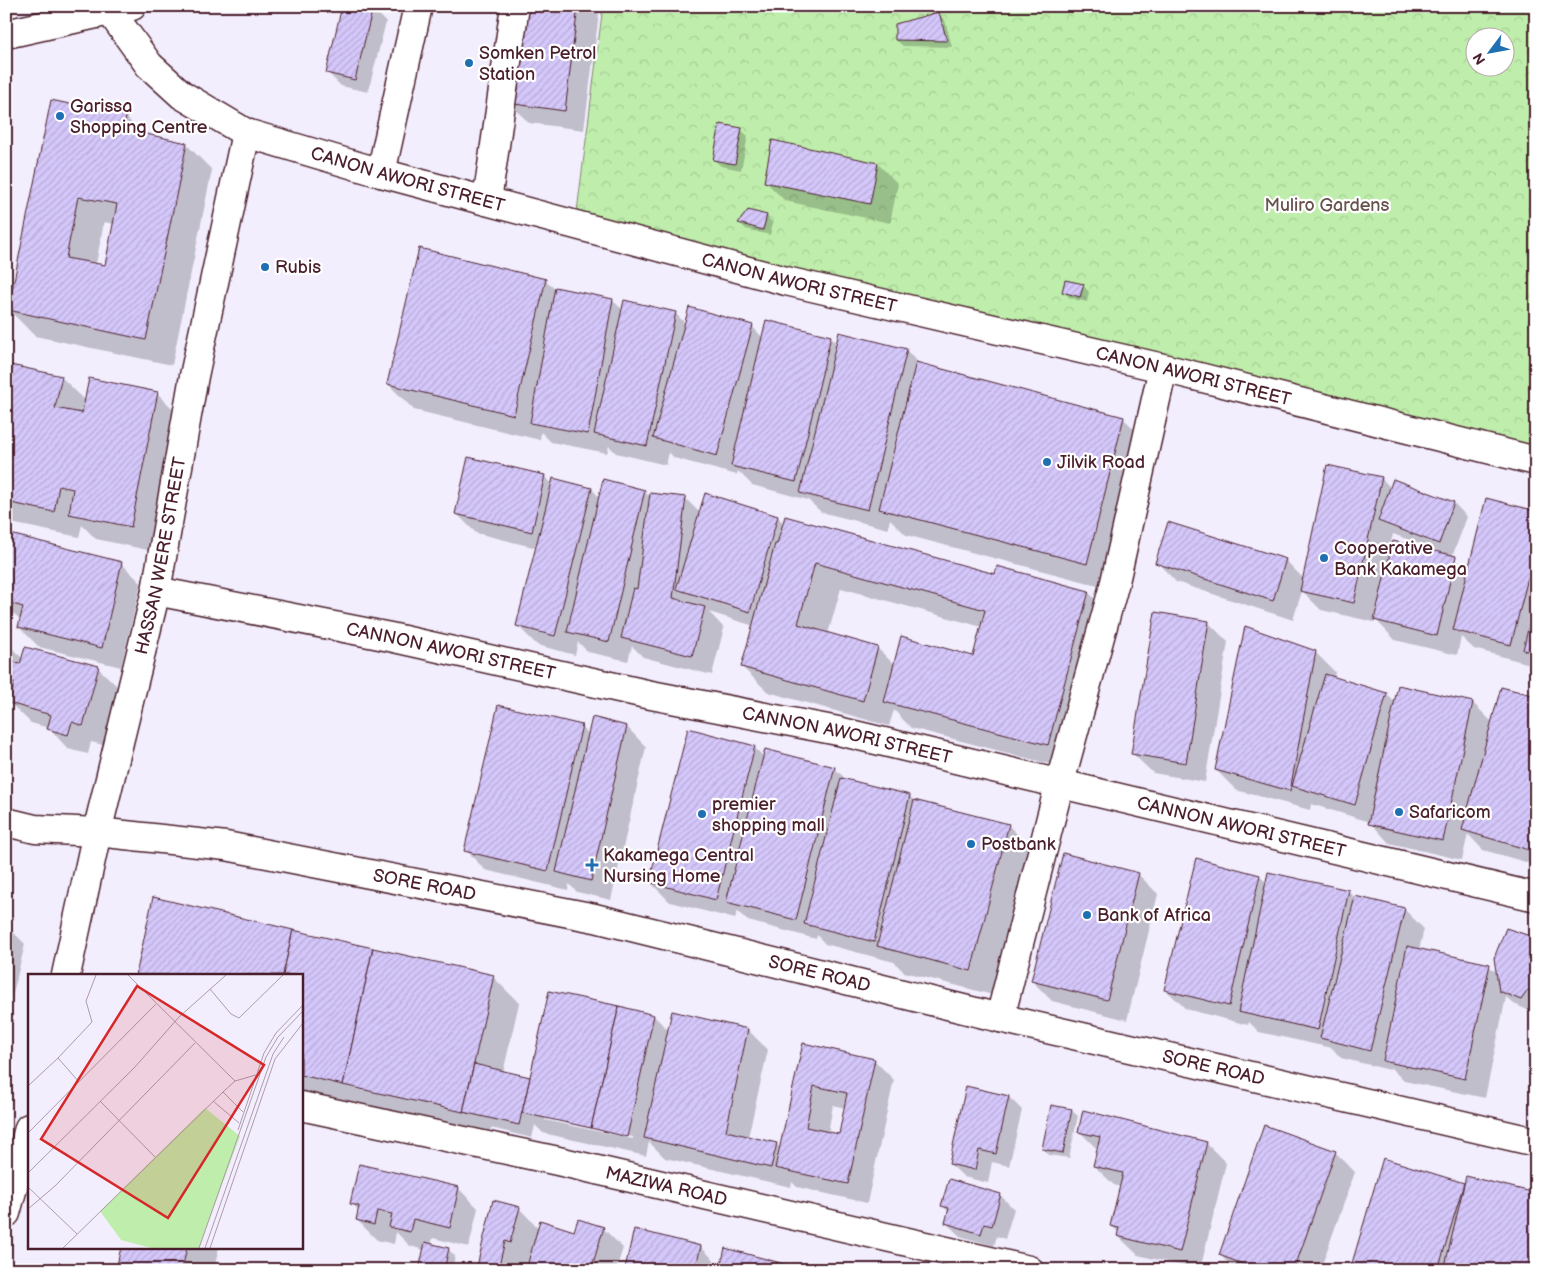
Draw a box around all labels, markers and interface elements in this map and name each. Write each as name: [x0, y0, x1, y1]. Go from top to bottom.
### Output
north arrow: [1464, 28, 1514, 78]
place label: Somken Petrol Station: [479, 43, 596, 85]
text: N: [1469, 50, 1489, 68]
marker: Somken Petrol Station: [463, 57, 475, 69]
place label: Garissa Shopping Centre: [70, 96, 208, 138]
marker: Garissa Shopping Centre: [54, 110, 66, 122]
street label: CANON AWORI STREET: [308, 143, 507, 217]
park label: Muliro Gardens: [1265, 195, 1390, 216]
street label: CANON AWORI STREET: [699, 249, 899, 317]
place label: Rubis: [275, 257, 321, 278]
marker: Rubis: [259, 261, 271, 273]
street label: CANON AWORI STREET: [1094, 343, 1293, 411]
place label: Jilvik Road: [1057, 452, 1145, 473]
street label: HASSAN WERE STREET: [131, 455, 191, 657]
marker: Jilvik Road: [1041, 456, 1053, 468]
place label: Cooperative Bank Kakamega: [1334, 538, 1467, 580]
marker: Cooperative Bank Kakamega: [1318, 552, 1330, 564]
street label: CANNON AWORI STREET: [344, 619, 558, 685]
street label: CANNON AWORI STREET: [740, 703, 954, 769]
street label: CANNON AWORI STREET: [1135, 792, 1348, 862]
place label: premier shopping mall: [712, 794, 825, 836]
place label: Safaricom: [1409, 802, 1491, 823]
marker: Safaricom: [1393, 806, 1405, 818]
marker: premier shopping mall: [696, 808, 708, 820]
place label: Postbank: [981, 834, 1056, 855]
marker: Postbank: [965, 838, 977, 850]
place label: Kakamega Central Nursing Home: [603, 845, 754, 887]
marker: Kakamega Central Nursing Home: [585, 858, 599, 872]
street label: SORE ROAD: [371, 865, 478, 906]
place label: Bank of Africa: [1097, 905, 1211, 926]
marker: Bank of Africa: [1081, 909, 1093, 921]
street label: SORE ROAD: [766, 951, 873, 997]
inset map: [28, 974, 302, 1248]
street label: SORE ROAD: [1160, 1046, 1267, 1090]
street label: MAZIWA ROAD: [603, 1162, 729, 1211]

